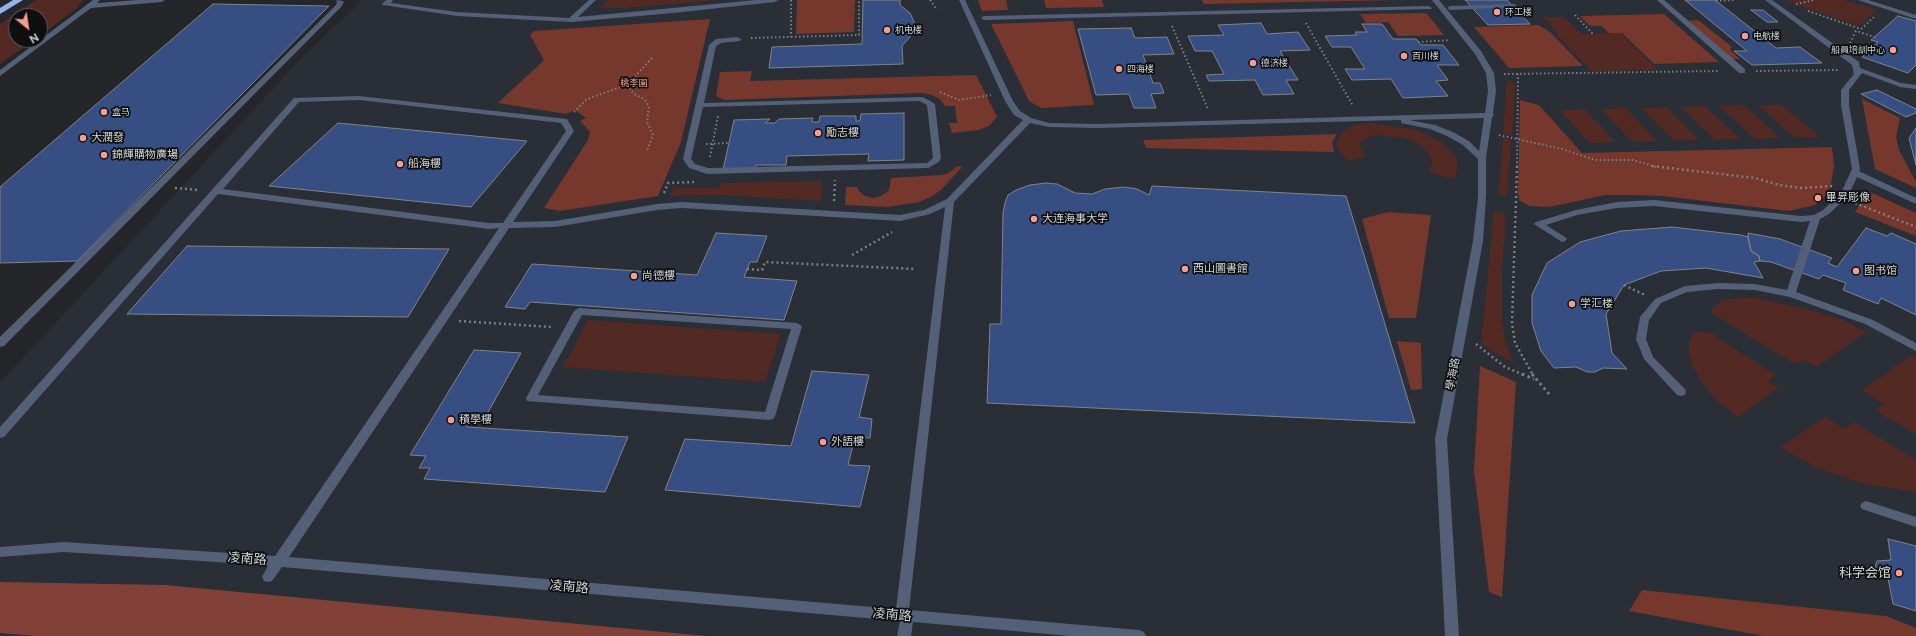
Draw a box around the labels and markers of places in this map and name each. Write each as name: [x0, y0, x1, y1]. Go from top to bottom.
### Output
marker: 环工楼: [1492, 7, 1502, 17]
place label: 环工楼: [1505, 7, 1532, 17]
marker: 机电楼: [882, 25, 892, 35]
place label: 机电楼: [895, 25, 922, 35]
marker: 电航楼: [1740, 31, 1750, 41]
place label: 电航楼: [1753, 31, 1780, 41]
place label: 船員培訓中心: [1831, 45, 1885, 55]
marker: 船員培訓中心: [1888, 45, 1898, 55]
marker: 百川楼: [1399, 51, 1409, 61]
place label: 百川楼: [1412, 51, 1439, 61]
marker: 德济楼: [1248, 58, 1258, 68]
place label: 德济楼: [1261, 58, 1288, 68]
marker: 四海楼: [1114, 64, 1124, 74]
place label: 四海楼: [1127, 64, 1154, 74]
marker: 盒马: [99, 107, 109, 117]
place label: 盒马: [112, 107, 130, 117]
place label: 勵志樓: [826, 126, 859, 140]
marker: 勵志樓: [813, 128, 823, 138]
place label: 大潤發: [91, 131, 124, 145]
marker: 大潤發: [78, 133, 88, 143]
place label: 錦輝購物廣場: [112, 148, 178, 162]
marker: 錦輝購物廣場: [99, 150, 109, 160]
place label: 船海樓: [408, 157, 441, 171]
marker: 船海樓: [395, 159, 405, 169]
place label: 畢昇彫像: [1826, 191, 1870, 205]
marker: 畢昇彫像: [1813, 193, 1823, 203]
place label: 大连海事大学: [1042, 212, 1108, 226]
marker: 大连海事大学: [1029, 214, 1039, 224]
place label: 西山圖書館: [1193, 262, 1248, 276]
marker: 西山圖書館: [1180, 264, 1190, 274]
place label: 图书馆: [1864, 264, 1897, 278]
marker: 图书馆: [1851, 266, 1861, 276]
place label: 尚德樓: [642, 269, 675, 283]
marker: 尚德樓: [629, 271, 639, 281]
place label: 学汇楼: [1580, 297, 1613, 311]
marker: 学汇楼: [1567, 299, 1577, 309]
place label: 積學樓: [459, 413, 492, 427]
marker: 積學樓: [446, 415, 456, 425]
place label: 外語樓: [831, 435, 864, 449]
marker: 外語樓: [818, 437, 828, 447]
place label: 科学会馆: [1839, 565, 1891, 581]
marker: 科学会馆: [1894, 568, 1904, 578]

